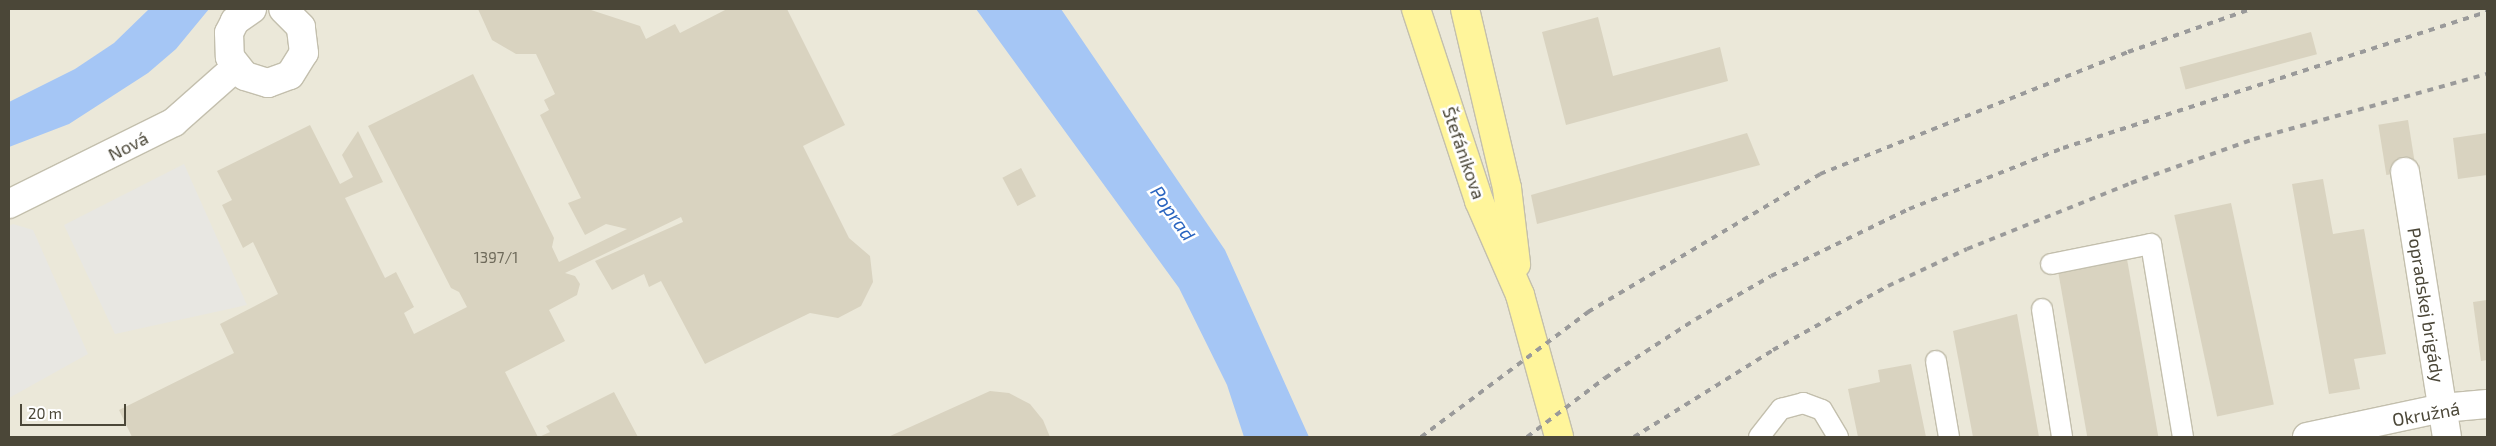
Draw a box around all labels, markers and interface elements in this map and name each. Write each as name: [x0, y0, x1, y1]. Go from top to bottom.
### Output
street label: Štefánikova: [1438, 104, 1490, 202]
street label: Nová: [104, 127, 152, 165]
water label: Poprad: [1146, 181, 1200, 245]
street label: Popradskej brigády: [2403, 226, 2449, 384]
house number: 1397/1: [474, 249, 518, 267]
scale bar: [22, 394, 129, 426]
street label: Okružná: [2391, 397, 2461, 431]
text: 20 m: [28, 404, 62, 422]

